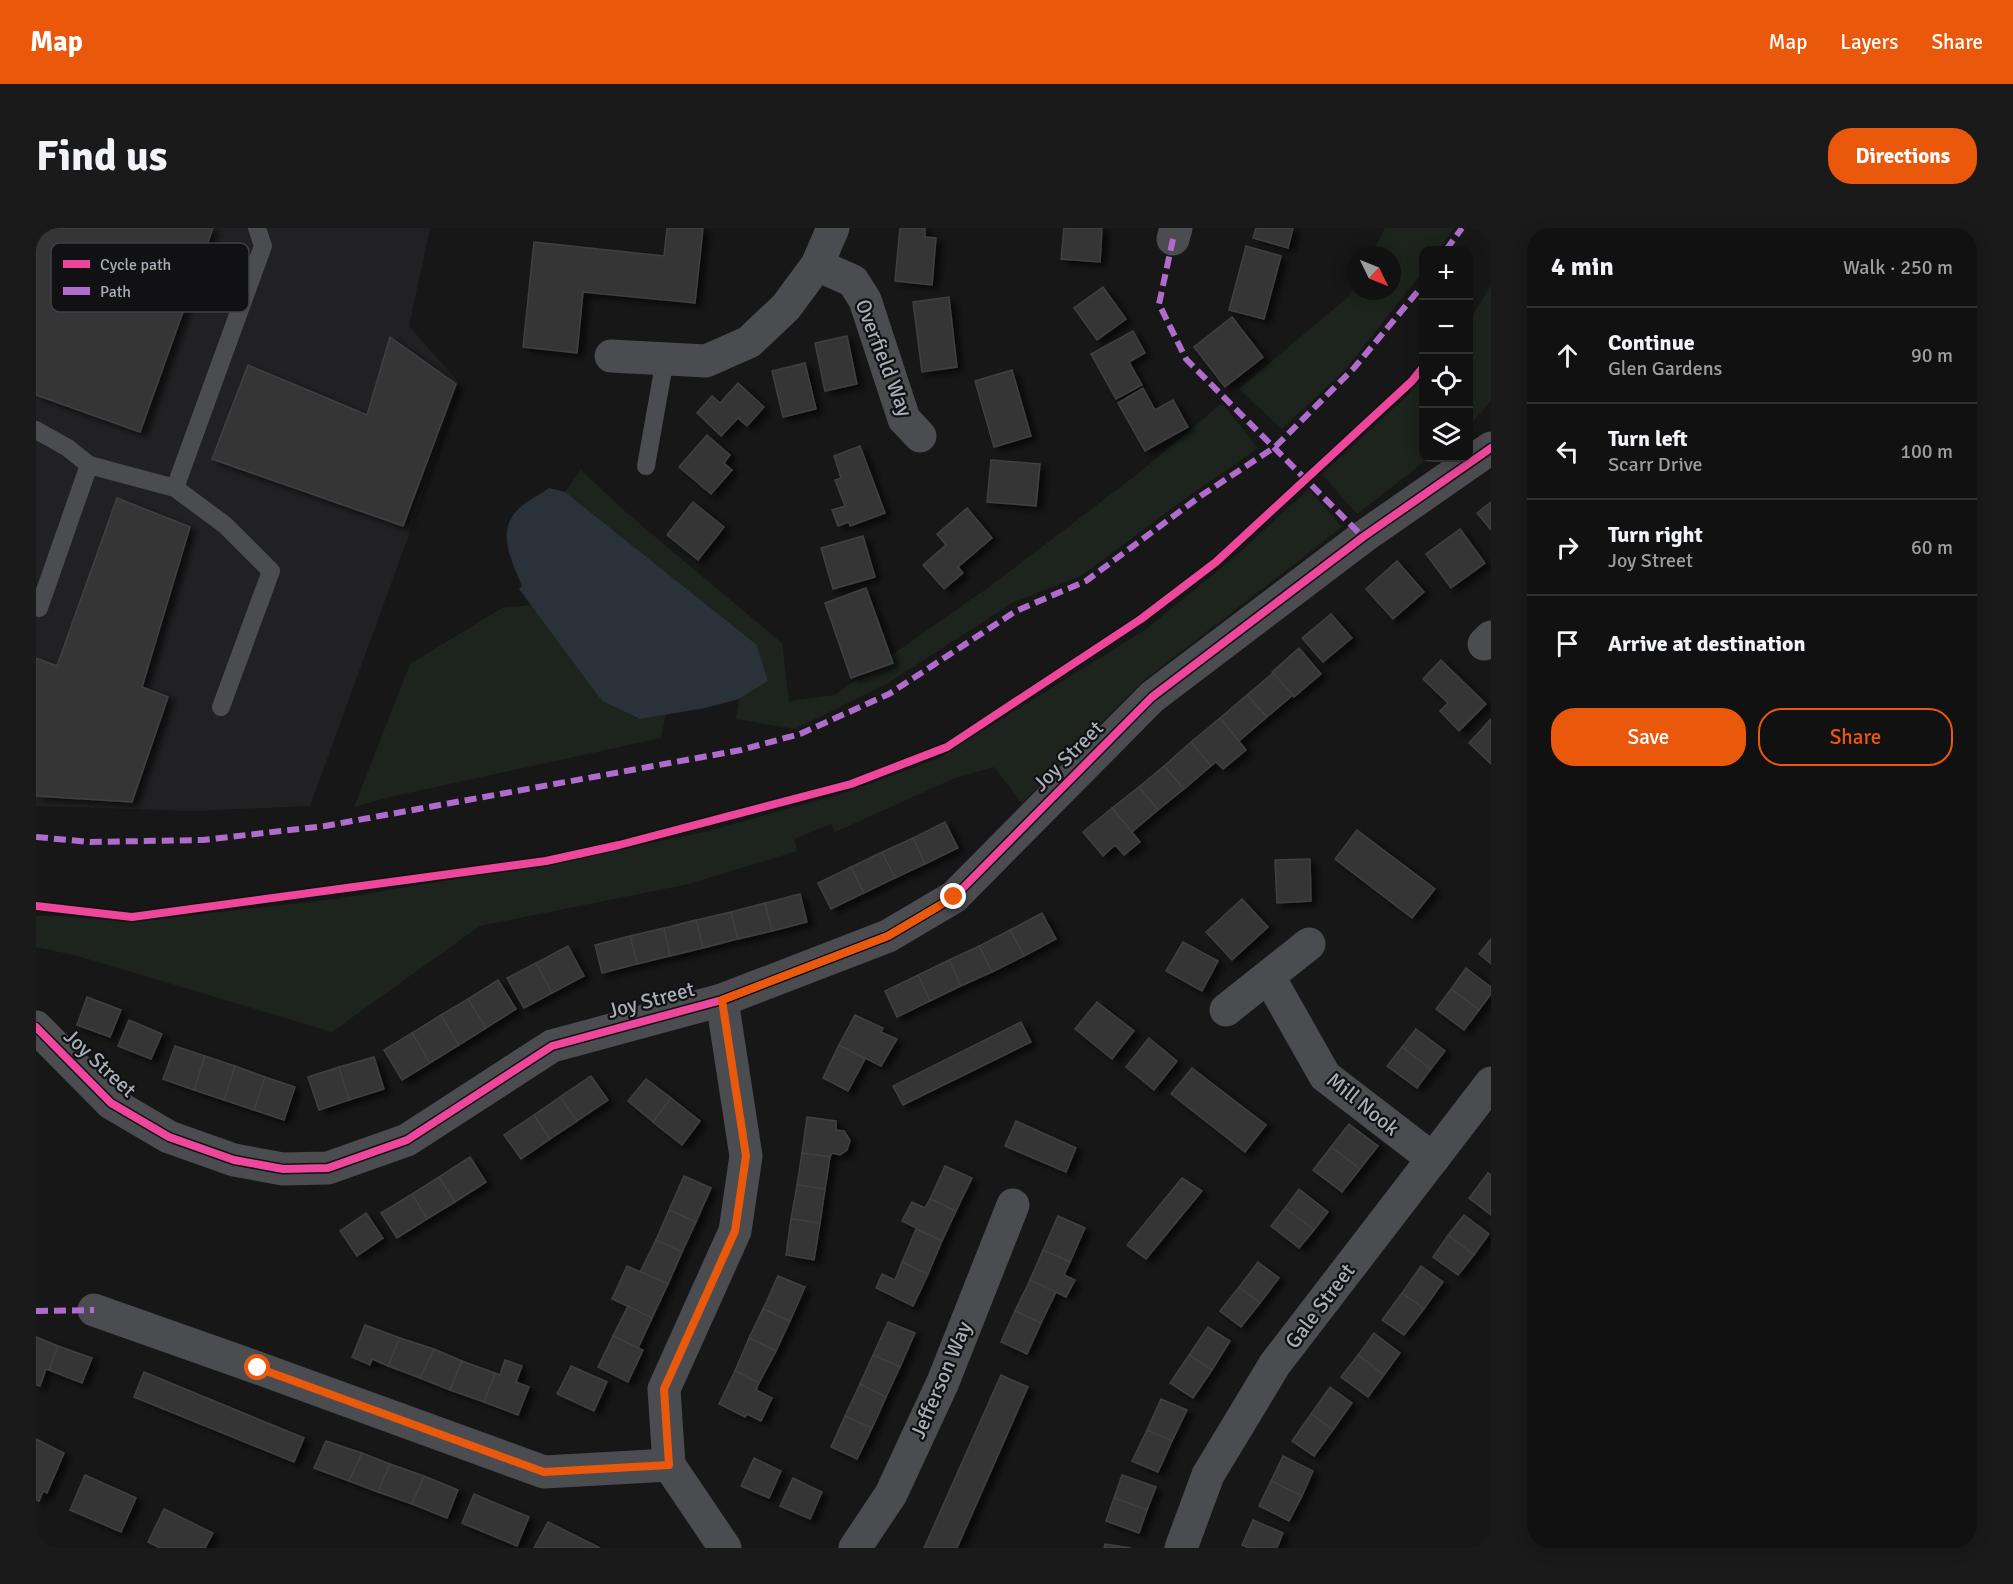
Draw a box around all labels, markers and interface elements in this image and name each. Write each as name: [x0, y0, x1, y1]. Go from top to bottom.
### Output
text: Map: [30, 25, 83, 59]
text: Map: [1769, 29, 1807, 55]
text: Layers: [1840, 29, 1898, 55]
text: Share: [1931, 29, 1983, 55]
button: Directions: [1828, 128, 1977, 184]
text: Find us: [36, 131, 167, 182]
legend: [51, 243, 249, 312]
north arrow: [1347, 246, 1401, 300]
map controls: [1419, 246, 1473, 462]
button: +: [1419, 246, 1473, 300]
text: 4 min: [1551, 251, 1614, 283]
text: Cycle path: [100, 255, 171, 275]
text: Walk · 250 m: [1843, 255, 1953, 280]
text: Path: [100, 282, 131, 302]
street label: Overfield Way: [850, 296, 918, 421]
button: −: [1419, 300, 1473, 354]
text: Continue: [1608, 329, 1695, 356]
icon: ahead: [1551, 339, 1584, 372]
text: 90 m: [1911, 343, 1953, 368]
button: locate: [1419, 354, 1473, 408]
text: Glen Gardens: [1608, 356, 1722, 381]
button: layers: [1419, 408, 1473, 462]
text: Turn left: [1608, 425, 1688, 452]
icon: left: [1551, 435, 1584, 468]
text: 100 m: [1900, 439, 1953, 464]
text: Scarr Drive: [1608, 452, 1703, 477]
text: Turn right: [1608, 521, 1703, 548]
icon: right: [1551, 531, 1584, 564]
text: 60 m: [1911, 535, 1953, 560]
text: Joy Street: [1608, 548, 1693, 573]
icon: arrive: [1551, 627, 1584, 660]
text: Arrive at destination: [1608, 630, 1805, 657]
button: Save: [1551, 708, 1746, 766]
button: Share: [1758, 708, 1953, 766]
street label: Joy Street: [1027, 715, 1109, 797]
route end: [940, 883, 966, 909]
street label: Joy Street: [605, 976, 697, 1024]
street label: Joy Street: [59, 1023, 141, 1103]
street label: Mill Nook: [1321, 1067, 1405, 1141]
street label: Gale Street: [1280, 1258, 1360, 1354]
street label: Jefferson Way: [905, 1317, 977, 1443]
route start: [244, 1354, 270, 1380]

